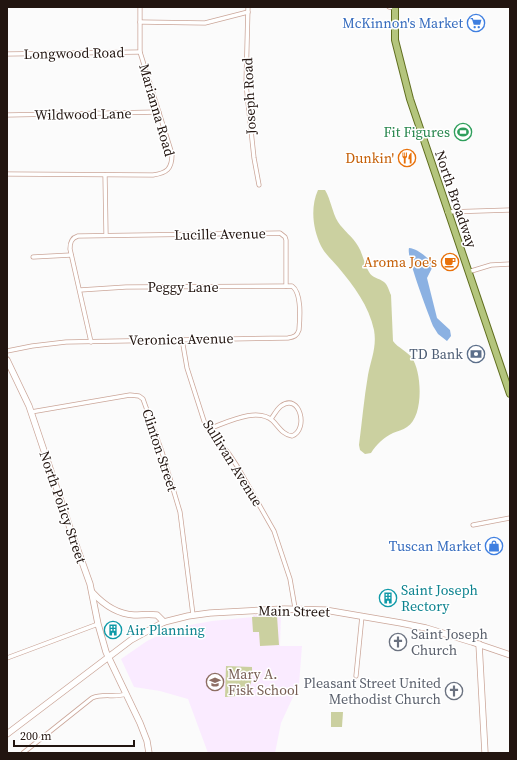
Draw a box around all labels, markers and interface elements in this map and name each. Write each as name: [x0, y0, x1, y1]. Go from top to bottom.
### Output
place label: McKinnon's Market: [342, 13, 463, 33]
supermarket icon: McKinnon's Market: [466, 13, 486, 33]
street label: Longwood Road: [24, 42, 124, 64]
street label: Joseph Road: [237, 57, 261, 136]
street label: Marianna Road: [134, 61, 180, 159]
street label: Wildwood Lane: [34, 103, 132, 125]
place label: Fit Figures: [384, 122, 450, 142]
sports icon: Fit Figures: [453, 122, 473, 142]
place label: Dunkin': [345, 148, 394, 168]
restaurant icon: Dunkin': [397, 148, 417, 168]
street label: North Broadway: [430, 148, 482, 251]
street label: Lucille Avenue: [174, 223, 266, 245]
place label: Aroma Joe's: [364, 252, 437, 272]
cafe icon: Aroma Joe's: [440, 252, 460, 272]
street label: Peggy Lane: [147, 277, 219, 297]
street label: Veronica Avenue: [128, 328, 234, 350]
place label: TD Bank: [409, 344, 463, 364]
bank icon: TD Bank: [466, 344, 486, 364]
street label: Clinton Street: [137, 406, 183, 494]
street label: Sullivan Avenue: [198, 416, 268, 510]
street label: North Policy Street: [34, 448, 92, 566]
place label: Tuscan Market: [389, 536, 481, 556]
shop icon: Tuscan Market: [484, 536, 504, 556]
place label: Saint Joseph Rectory: [401, 580, 478, 616]
building icon: Saint Joseph Rectory: [378, 588, 398, 608]
street label: Main Street: [258, 600, 330, 622]
building icon: Air Planning: [103, 620, 123, 640]
place label: Air Planning: [126, 620, 205, 640]
place label: Saint Joseph Church: [411, 624, 488, 660]
church icon: Saint Joseph Church: [388, 632, 408, 652]
place label: Mary A. Fisk School: [228, 664, 299, 700]
school or university icon: Mary A. Fisk School: [205, 672, 225, 692]
place label: Pleasant Street United Methodist Church: [304, 673, 441, 709]
church icon: Pleasant Street United Methodist Church: [444, 681, 464, 701]
scale bar: [14, 722, 134, 748]
text: 200 m: [20, 728, 52, 744]

